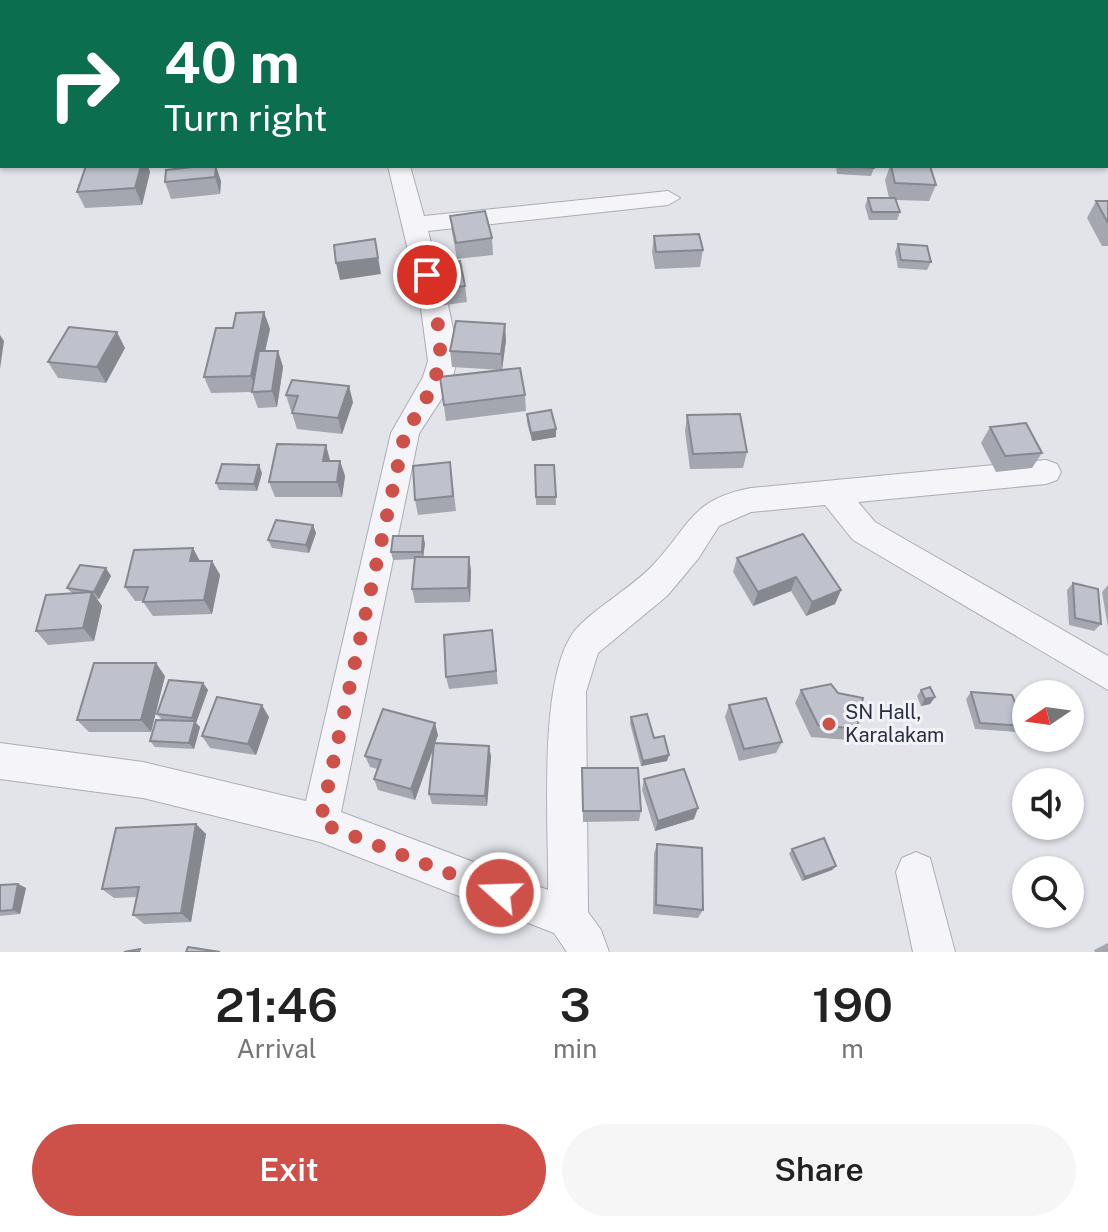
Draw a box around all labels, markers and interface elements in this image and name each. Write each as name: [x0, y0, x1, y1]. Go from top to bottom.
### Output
text: 40 m: [164, 30, 300, 96]
icon: right: [32, 32, 136, 136]
text: Turn right: [164, 97, 327, 139]
pin: [393, 241, 461, 309]
icon: arrive: [405, 253, 449, 297]
north arrow: [1012, 680, 1084, 752]
map controls: [1012, 680, 1084, 928]
place label: SN Hall, Karalakam: [845, 700, 944, 747]
marker: SN Hall, Karalakam: [820, 715, 838, 733]
button: sound: [1012, 768, 1084, 840]
position arrow: [458, 851, 542, 935]
button: search: [1012, 856, 1084, 928]
text: 21:46: [215, 976, 338, 1033]
text: 3: [560, 976, 591, 1033]
text: 190: [812, 976, 893, 1033]
text: Arrival: [236, 1033, 317, 1064]
text: min: [553, 1033, 597, 1064]
text: m: [841, 1033, 864, 1064]
button: Exit: [32, 1124, 546, 1216]
button: Share: [562, 1124, 1076, 1216]

